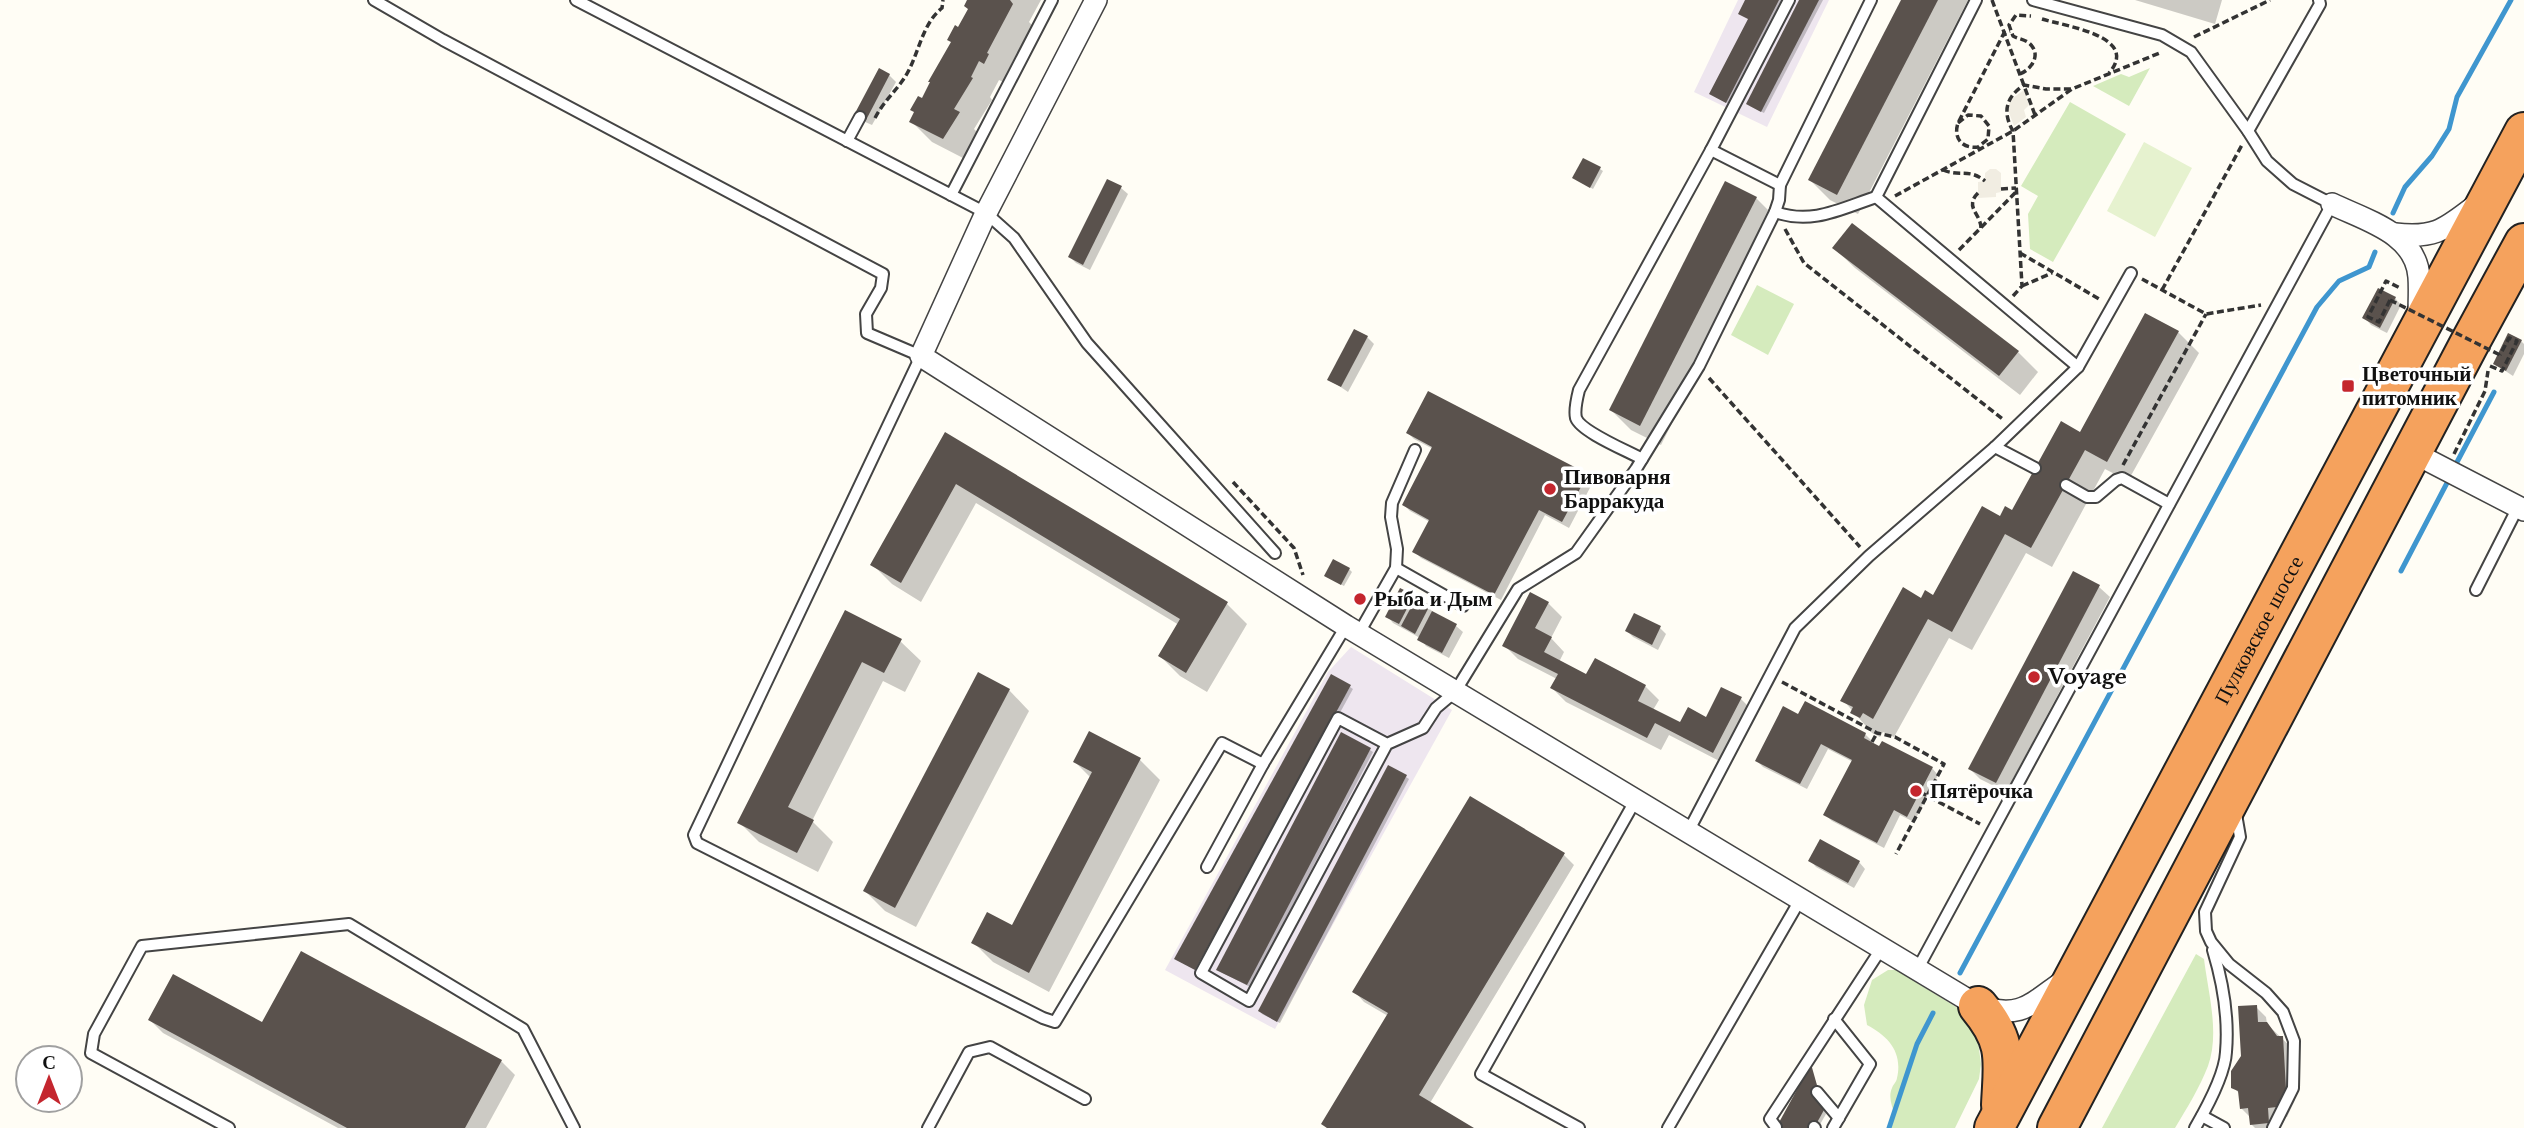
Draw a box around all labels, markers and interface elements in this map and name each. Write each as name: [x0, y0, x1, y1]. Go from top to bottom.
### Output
place label: Цветочный питомник: [2362, 361, 2471, 411]
marker: Цветочный питомник: [2340, 378, 2356, 394]
place label: Пивоварня Барракуда: [1564, 464, 1671, 514]
marker: Пивоварня Барракуда: [1542, 481, 1558, 497]
street label: Пулковское шоссе: [2209, 551, 2309, 709]
place label: Рыба и Дым: [1374, 586, 1493, 612]
marker: Рыба и Дым: [1352, 591, 1368, 607]
place label: Voyage: [2047, 664, 2127, 690]
marker: Voyage: [2026, 669, 2042, 685]
place label: Пятёрочка: [1930, 778, 2034, 804]
marker: Пятёрочка: [1908, 783, 1924, 799]
north arrow: [14, 1044, 84, 1114]
text: С: [42, 1051, 56, 1074]

